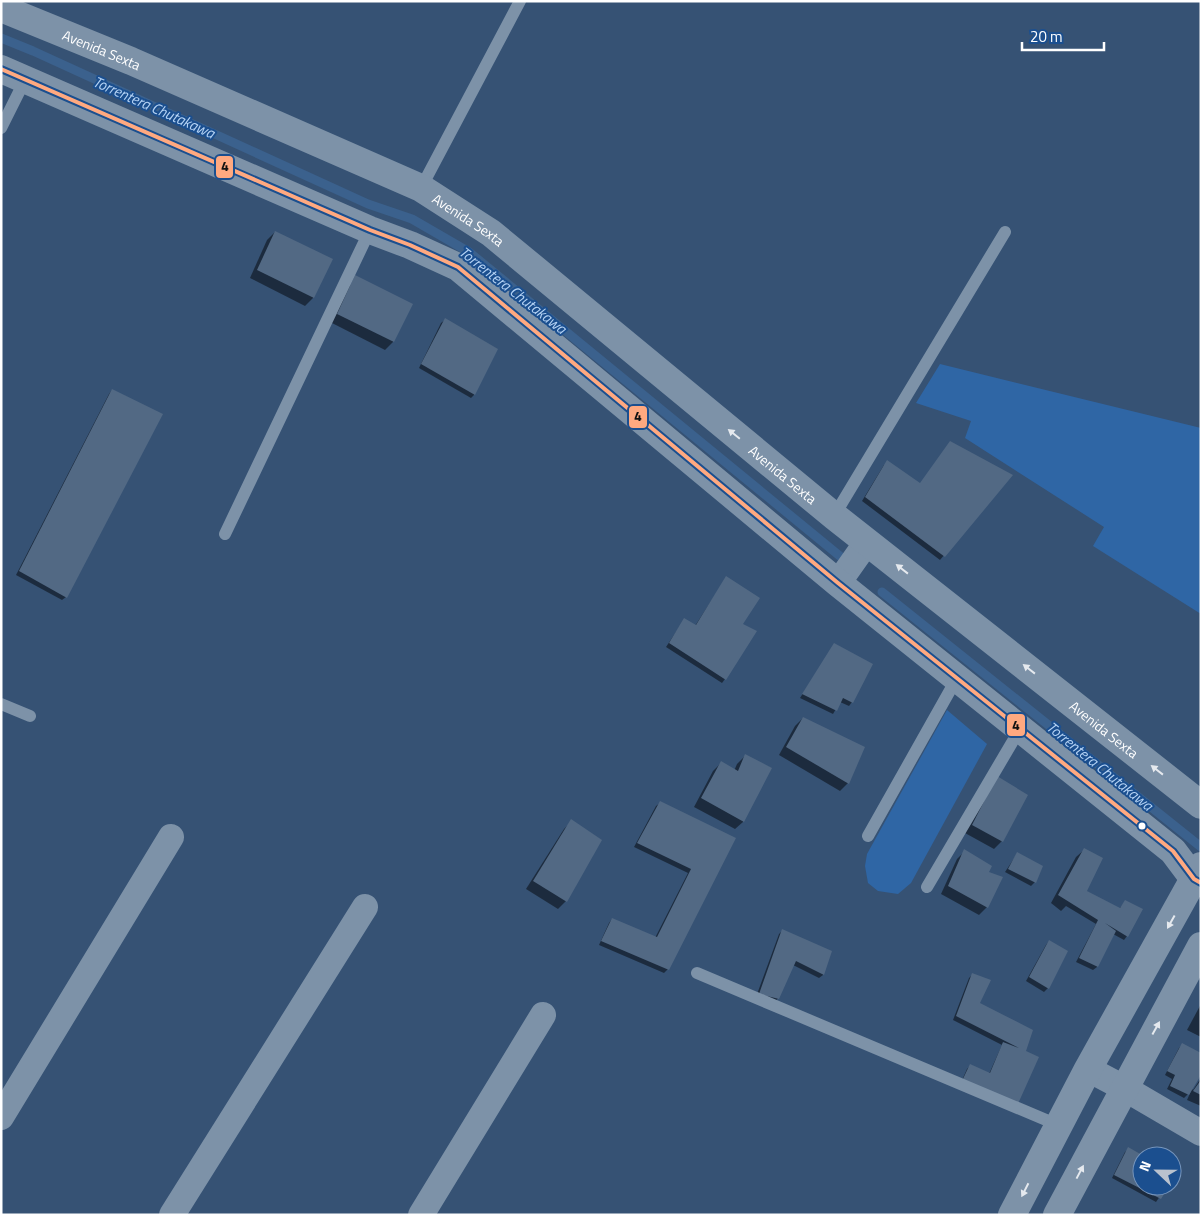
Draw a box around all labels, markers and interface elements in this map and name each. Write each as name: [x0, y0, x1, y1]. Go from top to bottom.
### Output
scale bar: [1022, 20, 1104, 52]
street label: Avenida Sexta: [60, 24, 144, 75]
text: 20 m: [1030, 25, 1063, 48]
water label: Torrentera Chutakawa: [89, 70, 220, 145]
line badge: 4: [215, 155, 234, 179]
text: 4: [221, 155, 229, 176]
street label: Avenida Sexta: [428, 188, 509, 251]
water label: Torrentera Chutakawa: [454, 241, 573, 340]
line badge: 4: [628, 405, 648, 429]
text: 4: [634, 405, 642, 426]
one-way arrow: [729, 428, 741, 440]
street label: Avenida Sexta: [745, 440, 822, 509]
one-way arrow: [895, 564, 908, 575]
one-way arrow: [1023, 664, 1036, 675]
street label: Avenida Sexta: [1065, 695, 1143, 763]
line badge: 4: [1006, 713, 1026, 737]
text: 4: [1012, 714, 1020, 735]
water label: Torrentera Chutakawa: [1042, 716, 1159, 817]
one-way arrow: [1151, 765, 1164, 776]
unlabelled marker: [1137, 821, 1147, 831]
one-way arrow: [1166, 915, 1175, 929]
one-way arrow: [1152, 1021, 1160, 1035]
north arrow: [1132, 1146, 1182, 1196]
text: N: [1133, 1158, 1156, 1174]
one-way arrow: [1076, 1164, 1084, 1179]
one-way arrow: [1021, 1182, 1029, 1197]

